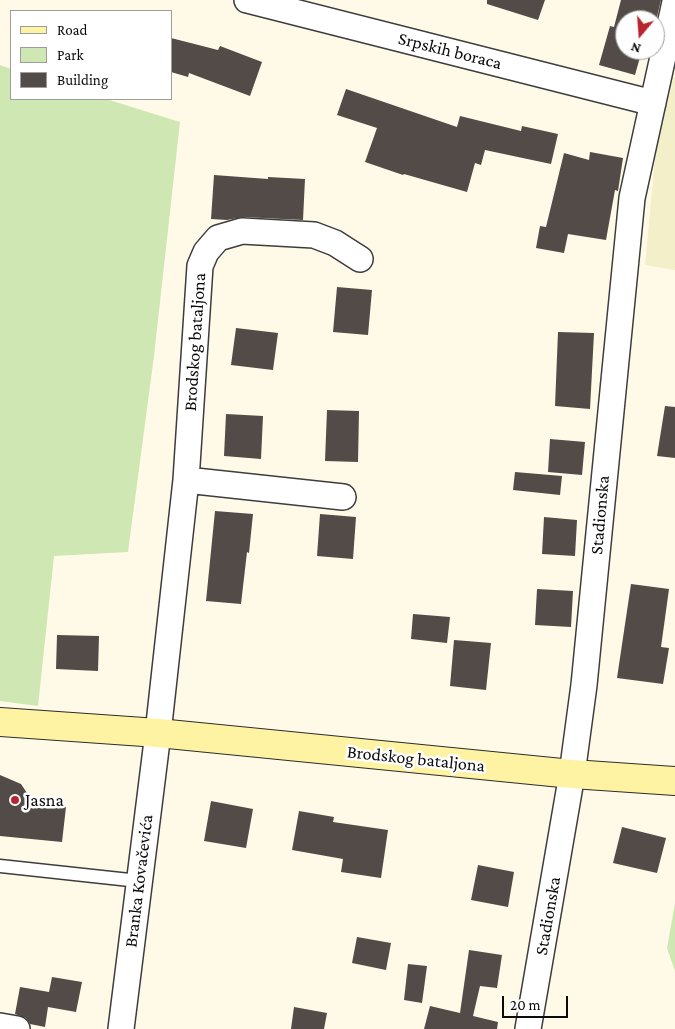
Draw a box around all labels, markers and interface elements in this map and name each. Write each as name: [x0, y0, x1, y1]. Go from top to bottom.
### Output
legend: [10, 10, 172, 100]
north arrow: [615, 10, 665, 60]
text: Road: [57, 22, 87, 38]
street label: Srpskih boraca: [396, 28, 504, 74]
text: N: [629, 39, 643, 57]
text: Park: [57, 47, 84, 63]
text: Building: [57, 72, 108, 88]
street label: Brodskog bataljona: [179, 272, 211, 412]
street label: Stadionska: [586, 475, 614, 555]
street label: Brodskog bataljona: [346, 741, 486, 777]
place label: Jasna: [25, 789, 64, 811]
marker: Jasna: [9, 794, 21, 806]
street label: Branka Kovačevića: [120, 813, 158, 949]
street label: Stadionska: [530, 875, 566, 957]
scale bar: [505, 986, 571, 1018]
text: 20 m: [510, 997, 541, 1013]

